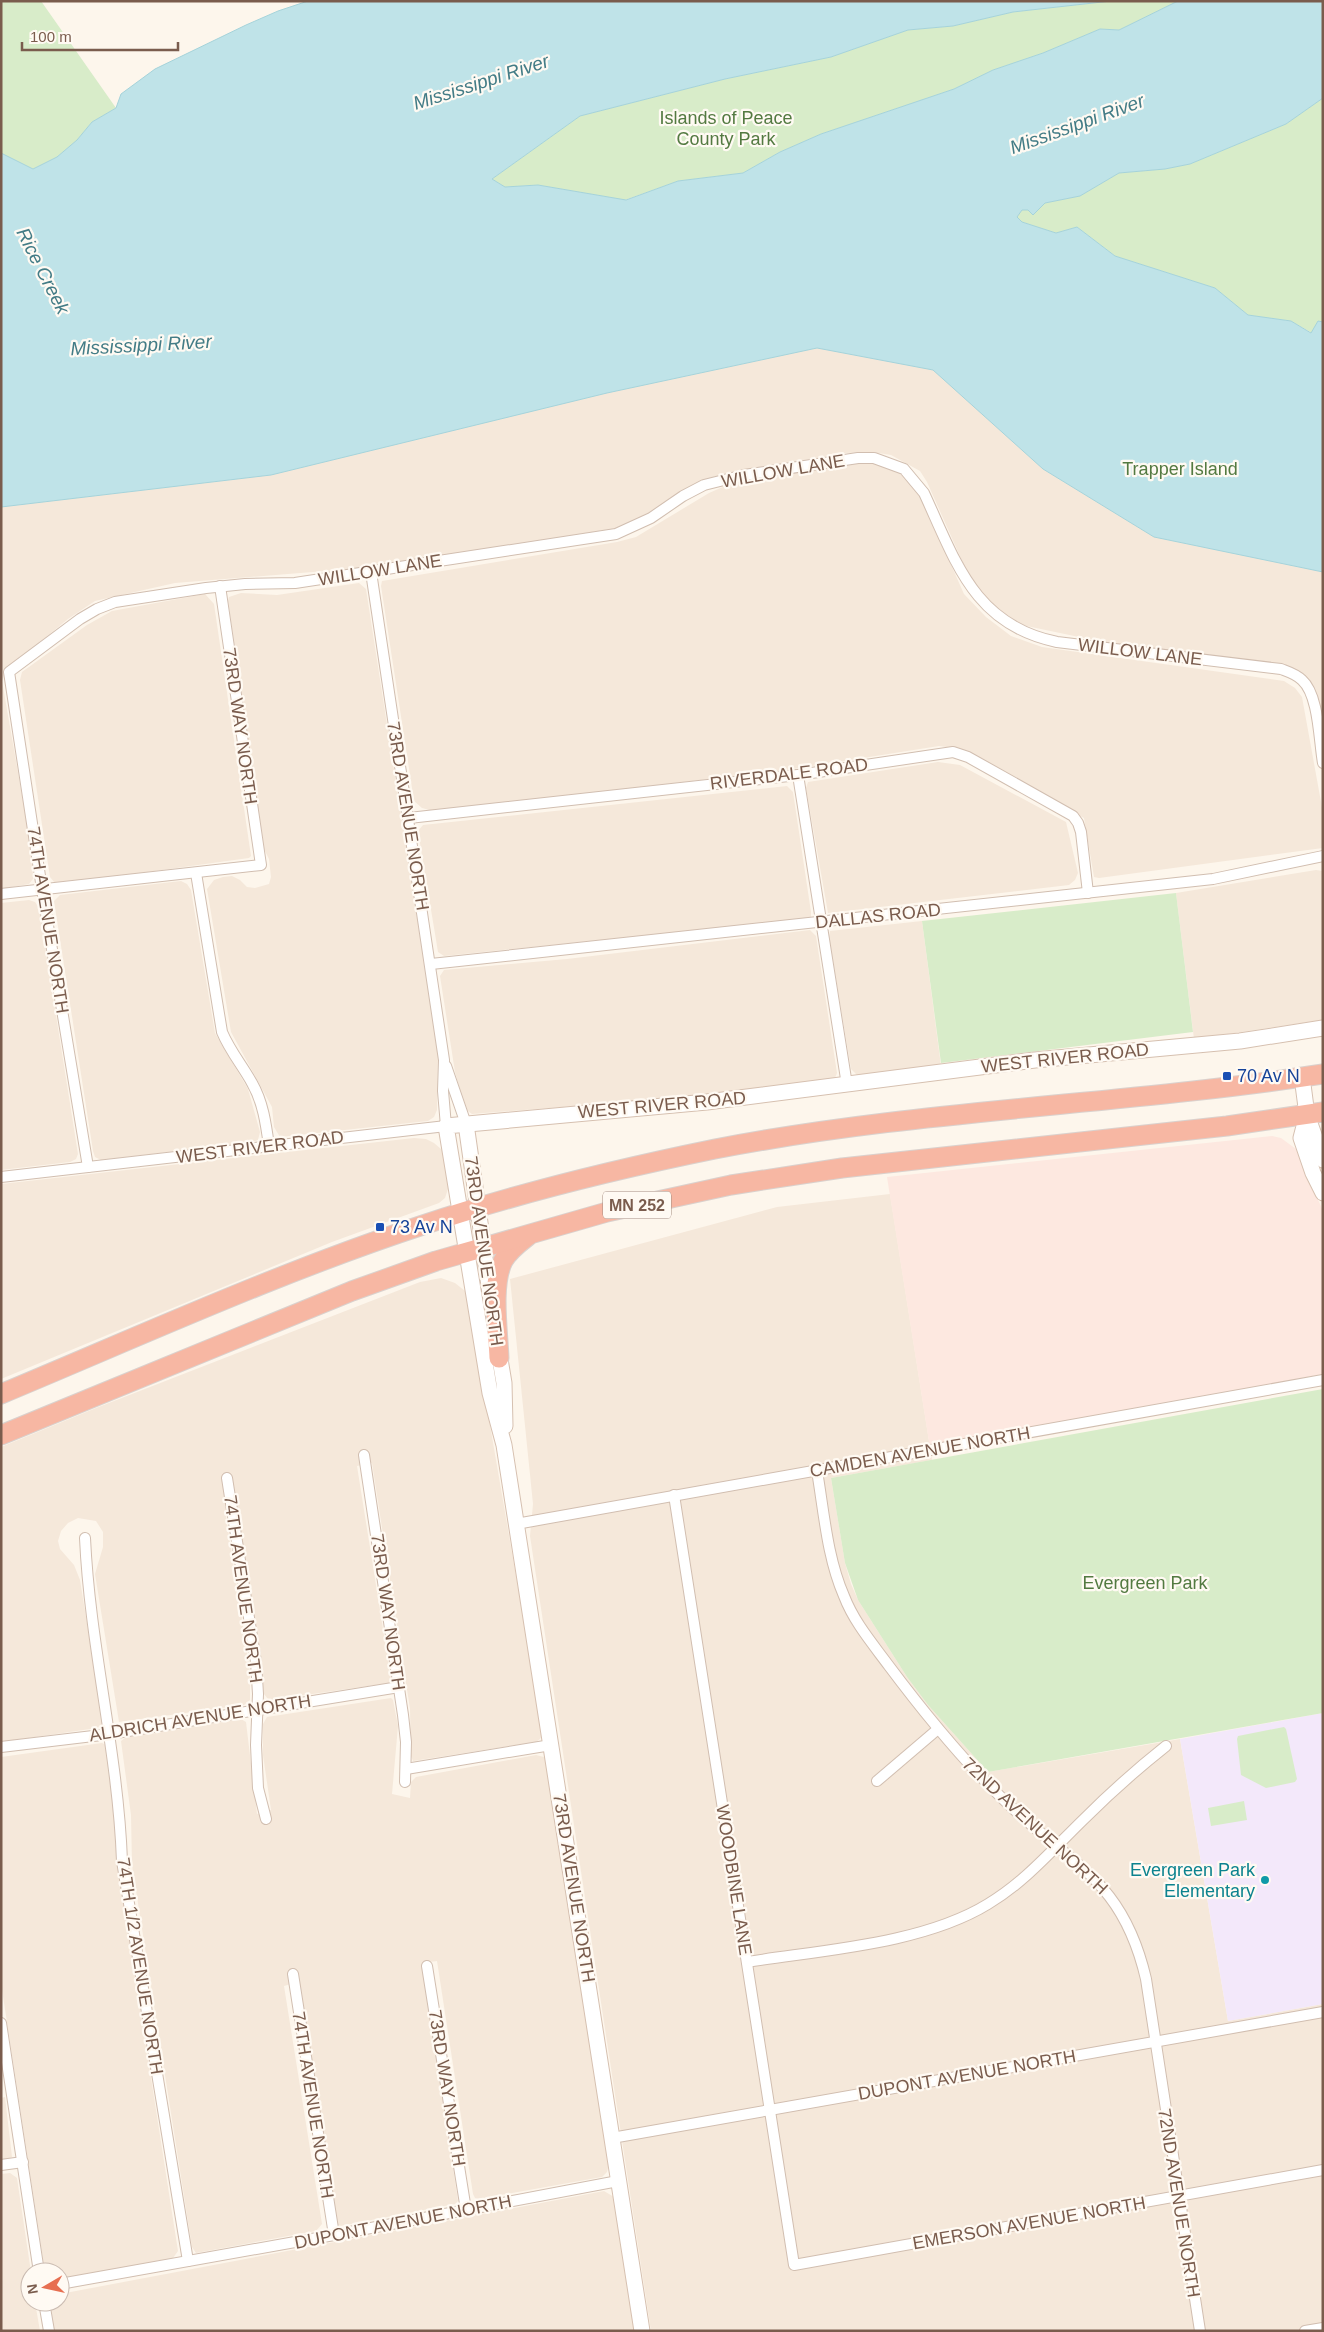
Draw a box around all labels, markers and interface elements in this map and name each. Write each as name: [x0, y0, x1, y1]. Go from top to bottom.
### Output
scale bar: [22, 20, 179, 52]
text: 100 m: [30, 28, 72, 45]
water label: Mississippi River: [410, 50, 552, 114]
water label: Mississippi River: [1007, 90, 1148, 158]
park label: Islands of Peace County Park: [659, 108, 793, 149]
water label: Rice Creek: [12, 224, 74, 319]
water label: Mississippi River: [70, 331, 213, 359]
street label: WILLOW LANE: [720, 450, 846, 492]
park label: Trapper Island: [1122, 459, 1238, 479]
street label: WILLOW LANE: [317, 550, 443, 590]
street label: WILLOW LANE: [1077, 634, 1203, 670]
street label: 73RD WAY NORTH: [219, 646, 261, 806]
street label: 73RD AVENUE NORTH: [383, 720, 433, 912]
street label: RIVERDALE ROAD: [709, 754, 869, 794]
street label: 74TH AVENUE NORTH: [23, 825, 73, 1015]
street label: DALLAS ROAD: [814, 899, 942, 933]
street label: WEST RIVER ROAD: [980, 1039, 1150, 1077]
place label: 70 Av N: [1237, 1066, 1300, 1086]
marker: 70 Av N: [1221, 1070, 1233, 1082]
street label: WEST RIVER ROAD: [577, 1088, 747, 1122]
street label: WEST RIVER ROAD: [175, 1127, 345, 1167]
street label: 73RD AVENUE NORTH: [461, 1155, 507, 1347]
road number: MN 252: [603, 1192, 671, 1218]
place label: 73 Av N: [390, 1217, 453, 1237]
marker: 73 Av N: [374, 1221, 386, 1233]
street label: CAMDEN AVENUE NORTH: [808, 1423, 1032, 1481]
street label: 74TH AVENUE NORTH: [220, 1494, 266, 1684]
street label: 73RD WAY NORTH: [367, 1532, 409, 1692]
park label: Evergreen Park: [1082, 1573, 1209, 1593]
street label: ALDRICH AVENUE NORTH: [88, 1691, 312, 1745]
street label: 72ND AVENUE NORTH: [958, 1753, 1112, 1899]
street label: 73RD AVENUE NORTH: [549, 1792, 599, 1984]
street label: WOODBINE LANE: [712, 1803, 756, 1957]
street label: 74TH 1/2 AVENUE NORTH: [113, 1856, 167, 2076]
place label: Evergreen Park Elementary: [1130, 1860, 1256, 1901]
marker: Evergreen Park Elementary: [1259, 1874, 1271, 1886]
street label: 73RD WAY NORTH: [425, 2008, 469, 2168]
street label: 74TH AVENUE NORTH: [288, 2010, 338, 2200]
street label: DUPONT AVENUE NORTH: [856, 2046, 1078, 2104]
street label: 72ND AVENUE NORTH: [1154, 2107, 1204, 2299]
street label: DUPONT AVENUE NORTH: [293, 2191, 513, 2253]
street label: EMERSON AVENUE NORTH: [911, 2193, 1147, 2253]
north arrow: [20, 2262, 70, 2312]
text: N: [23, 2283, 41, 2295]

